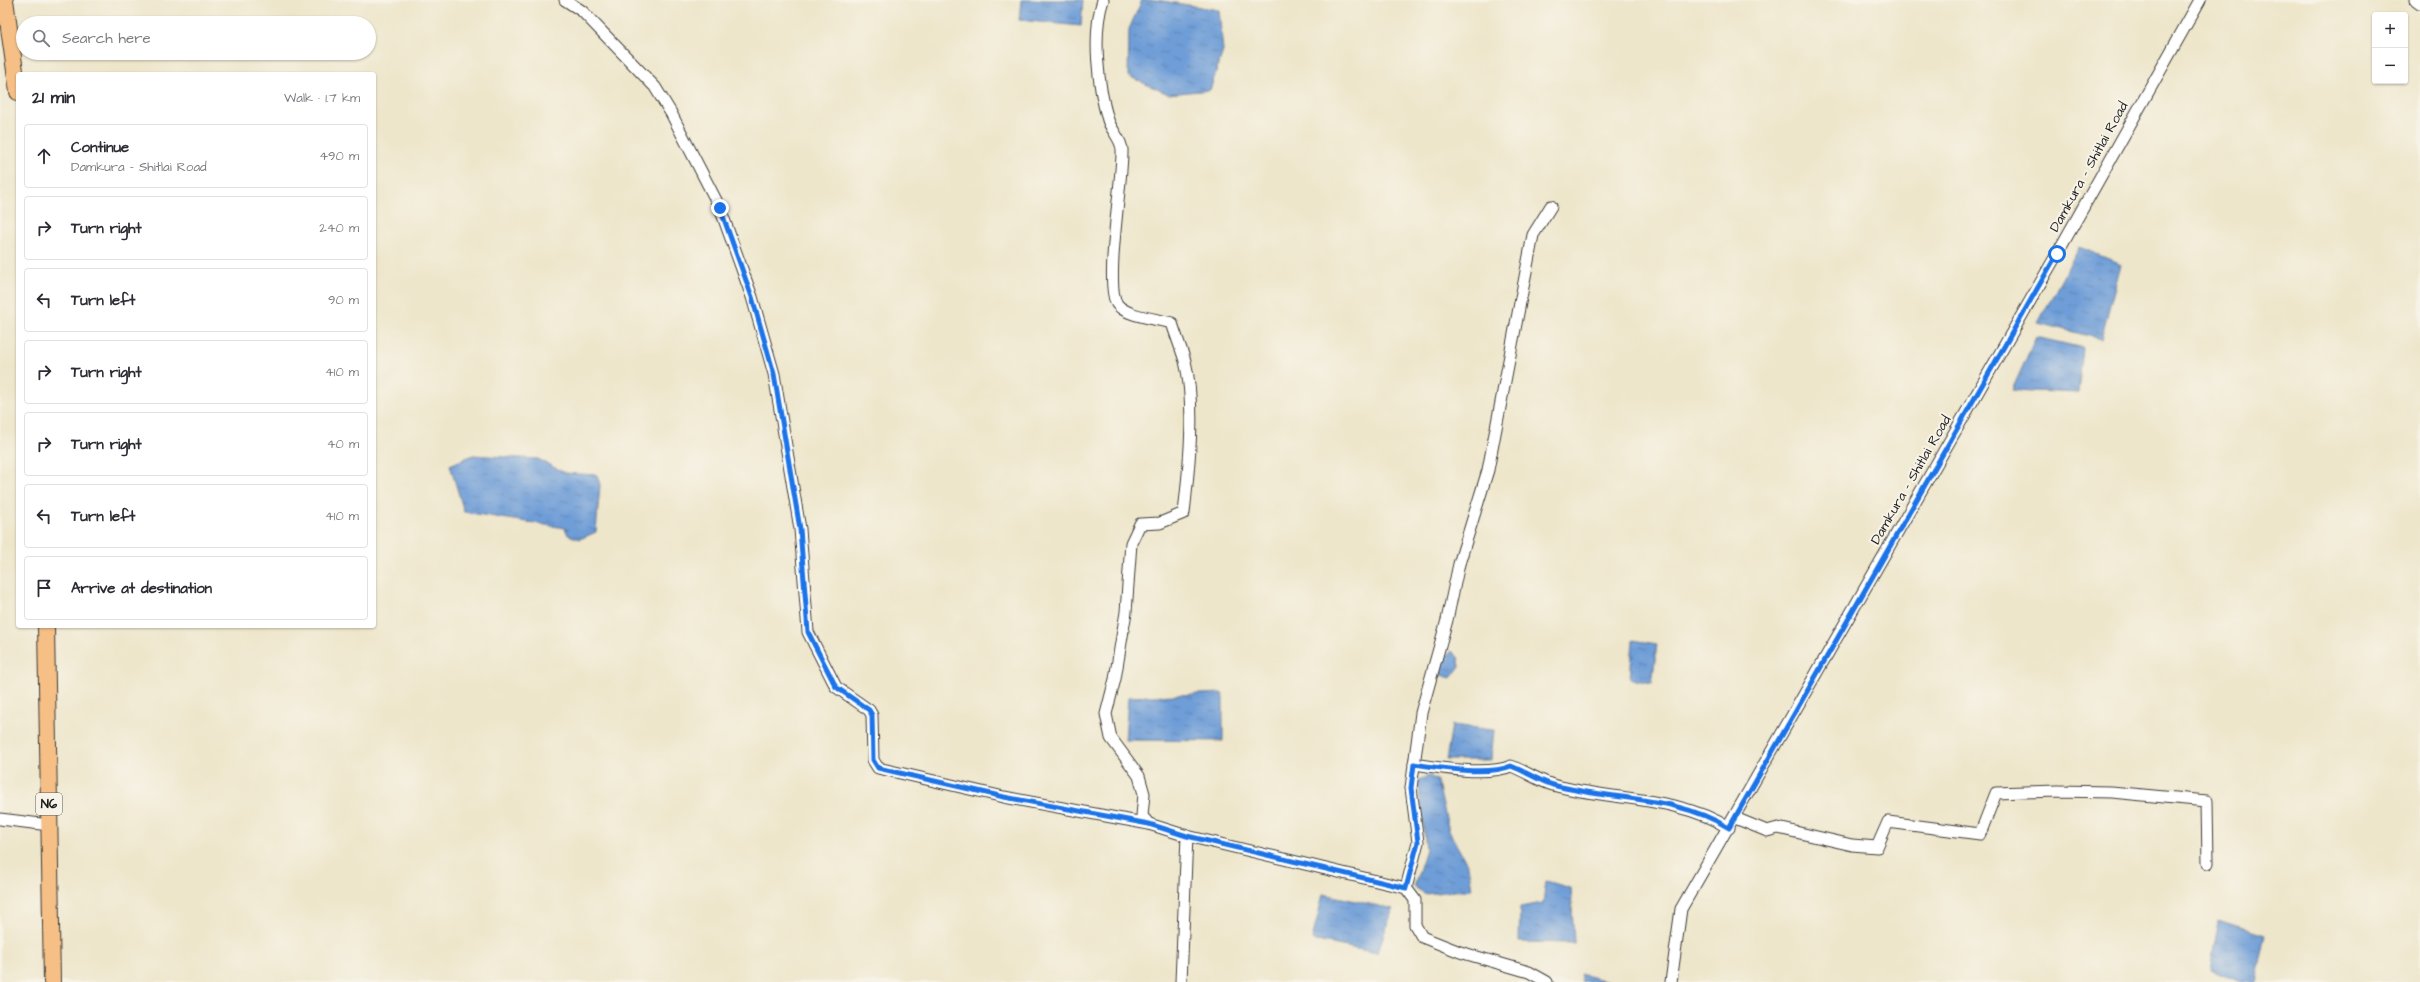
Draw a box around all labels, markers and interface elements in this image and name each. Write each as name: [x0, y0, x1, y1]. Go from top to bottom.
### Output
map controls: [2372, 12, 2408, 84]
button: +: [2372, 12, 2408, 48]
search box: [16, 16, 376, 60]
icon: search: [30, 27, 52, 49]
text: Search here: [62, 28, 151, 49]
button: −: [2372, 48, 2408, 84]
text: 21 min: [32, 86, 75, 110]
text: Walk · 1.7 km: [284, 89, 360, 107]
street label: Damkura - Shitlai Road: [2045, 98, 2133, 236]
text: Continue: [71, 137, 129, 158]
icon: ahead: [33, 145, 55, 167]
text: 490 m: [319, 147, 359, 165]
text: Damkura - Shitlai Road: [71, 158, 207, 176]
route end: [711, 199, 729, 217]
icon: right: [33, 217, 55, 239]
text: Turn right: [71, 218, 142, 239]
text: 240 m: [319, 219, 359, 237]
route start: [2048, 245, 2066, 263]
icon: left: [33, 289, 55, 311]
text: Turn left: [71, 290, 135, 311]
text: 90 m: [328, 291, 359, 309]
icon: right: [33, 361, 55, 383]
text: Turn right: [71, 362, 142, 383]
text: 410 m: [325, 363, 359, 381]
street label: Damkura - Shitlai Road: [1866, 412, 1956, 548]
icon: right: [33, 433, 55, 455]
text: Turn right: [71, 434, 142, 455]
text: 40 m: [327, 435, 359, 453]
icon: left: [33, 505, 55, 527]
text: Turn left: [71, 506, 135, 527]
text: 410 m: [325, 507, 359, 525]
icon: arrive: [33, 577, 55, 599]
text: Arrive at destination: [71, 578, 212, 599]
road number: N6: [36, 793, 62, 815]

